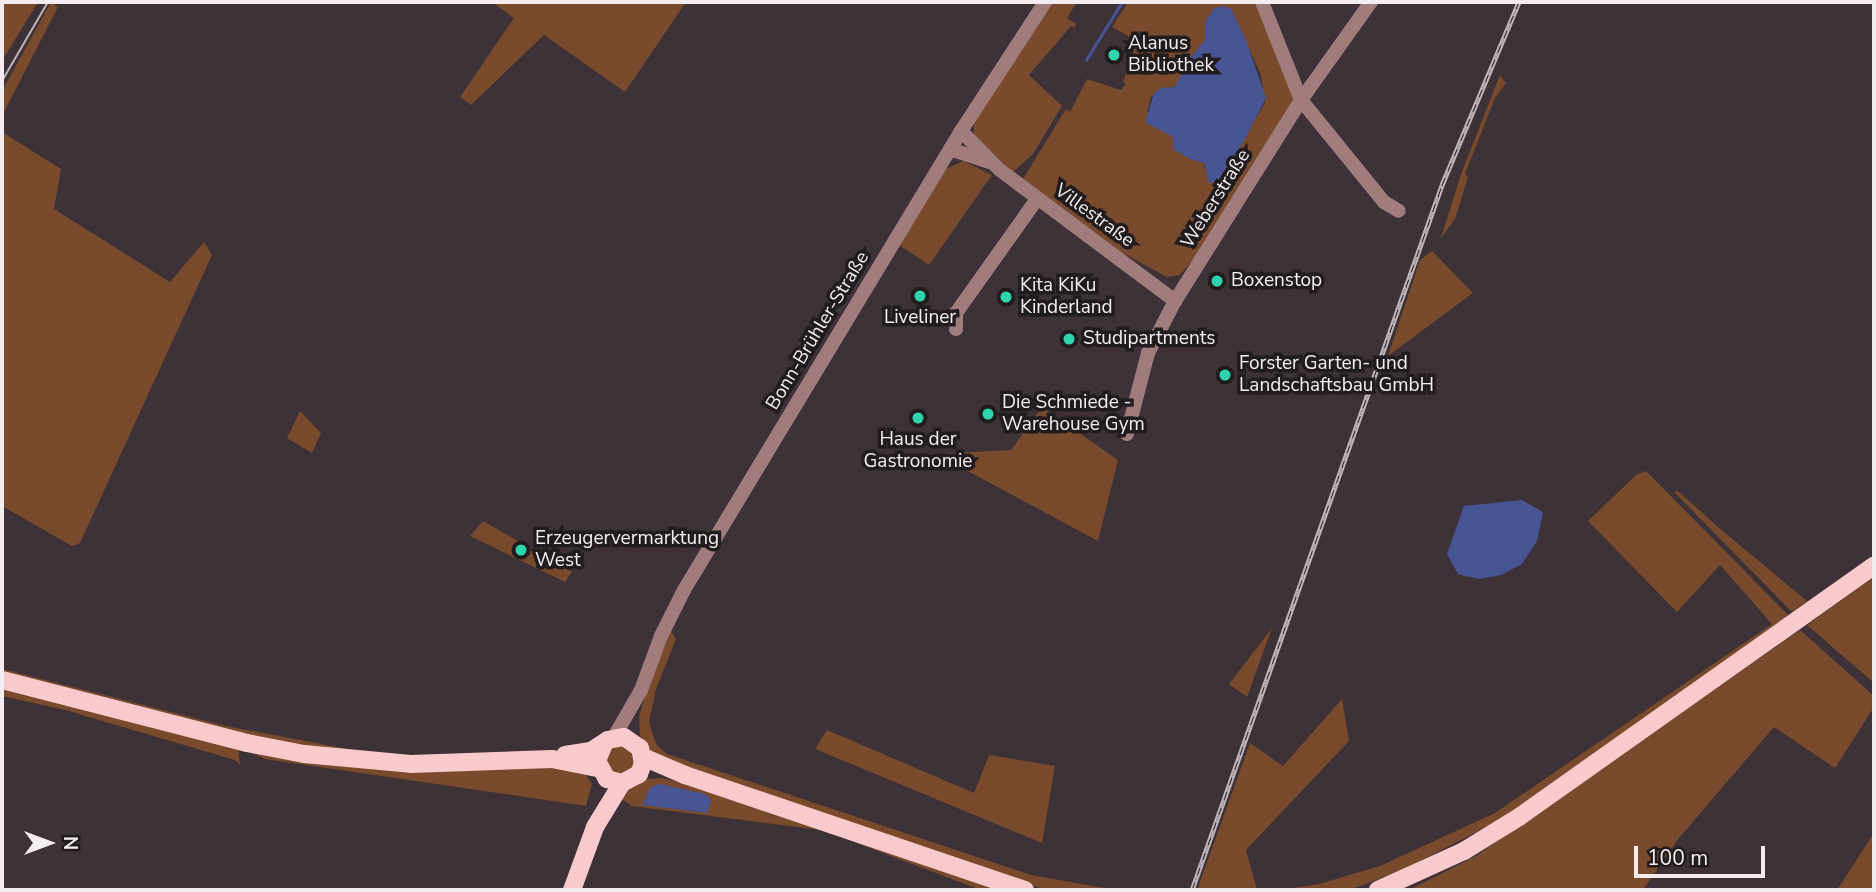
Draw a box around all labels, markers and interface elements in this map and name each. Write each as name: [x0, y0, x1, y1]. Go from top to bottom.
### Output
place label: Alanus Bibliothek: [1128, 33, 1214, 77]
marker: Alanus Bibliothek: [1106, 47, 1122, 63]
street label: Weberstraße: [1177, 145, 1255, 253]
street label: Villestraße: [1050, 179, 1138, 253]
street label: Bonn-Brühler-Straße: [762, 248, 874, 414]
place label: Boxenstop: [1231, 270, 1322, 292]
marker: Boxenstop: [1209, 273, 1225, 289]
place label: Kita KiKu Kinderland: [1020, 275, 1113, 319]
marker: Liveliner: [912, 288, 928, 304]
marker: Kita KiKu Kinderland: [998, 289, 1014, 305]
place label: Liveliner: [884, 307, 956, 329]
place label: Studipartments: [1083, 328, 1215, 350]
marker: Studipartments: [1061, 331, 1077, 347]
place label: Forster Garten- und Landschaftsbau GmbH: [1239, 353, 1434, 397]
marker: Forster Garten- und Landschaftsbau GmbH: [1217, 367, 1233, 383]
place label: Die Schmiede - Warehouse Gym: [1002, 392, 1145, 436]
marker: Die Schmiede - Warehouse Gym: [980, 406, 996, 422]
marker: Haus der Gastronomie: [910, 410, 926, 426]
place label: Haus der Gastronomie: [864, 429, 972, 473]
place label: Erzeugervermarktung West: [535, 528, 719, 572]
marker: Erzeugervermarktung West: [513, 542, 529, 558]
north arrow: [14, 808, 84, 878]
scale bar: [1638, 832, 1769, 876]
text: N: [57, 836, 83, 850]
text: 100 m: [1647, 844, 1708, 872]

